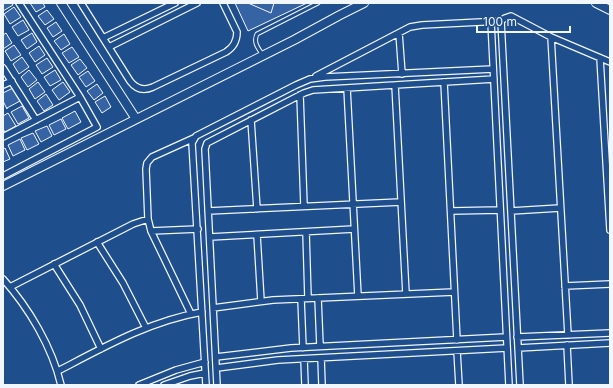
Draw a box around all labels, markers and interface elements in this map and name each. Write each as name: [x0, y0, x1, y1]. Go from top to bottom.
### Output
scale bar: [477, 8, 570, 34]
text: 100 m: [483, 14, 517, 29]

